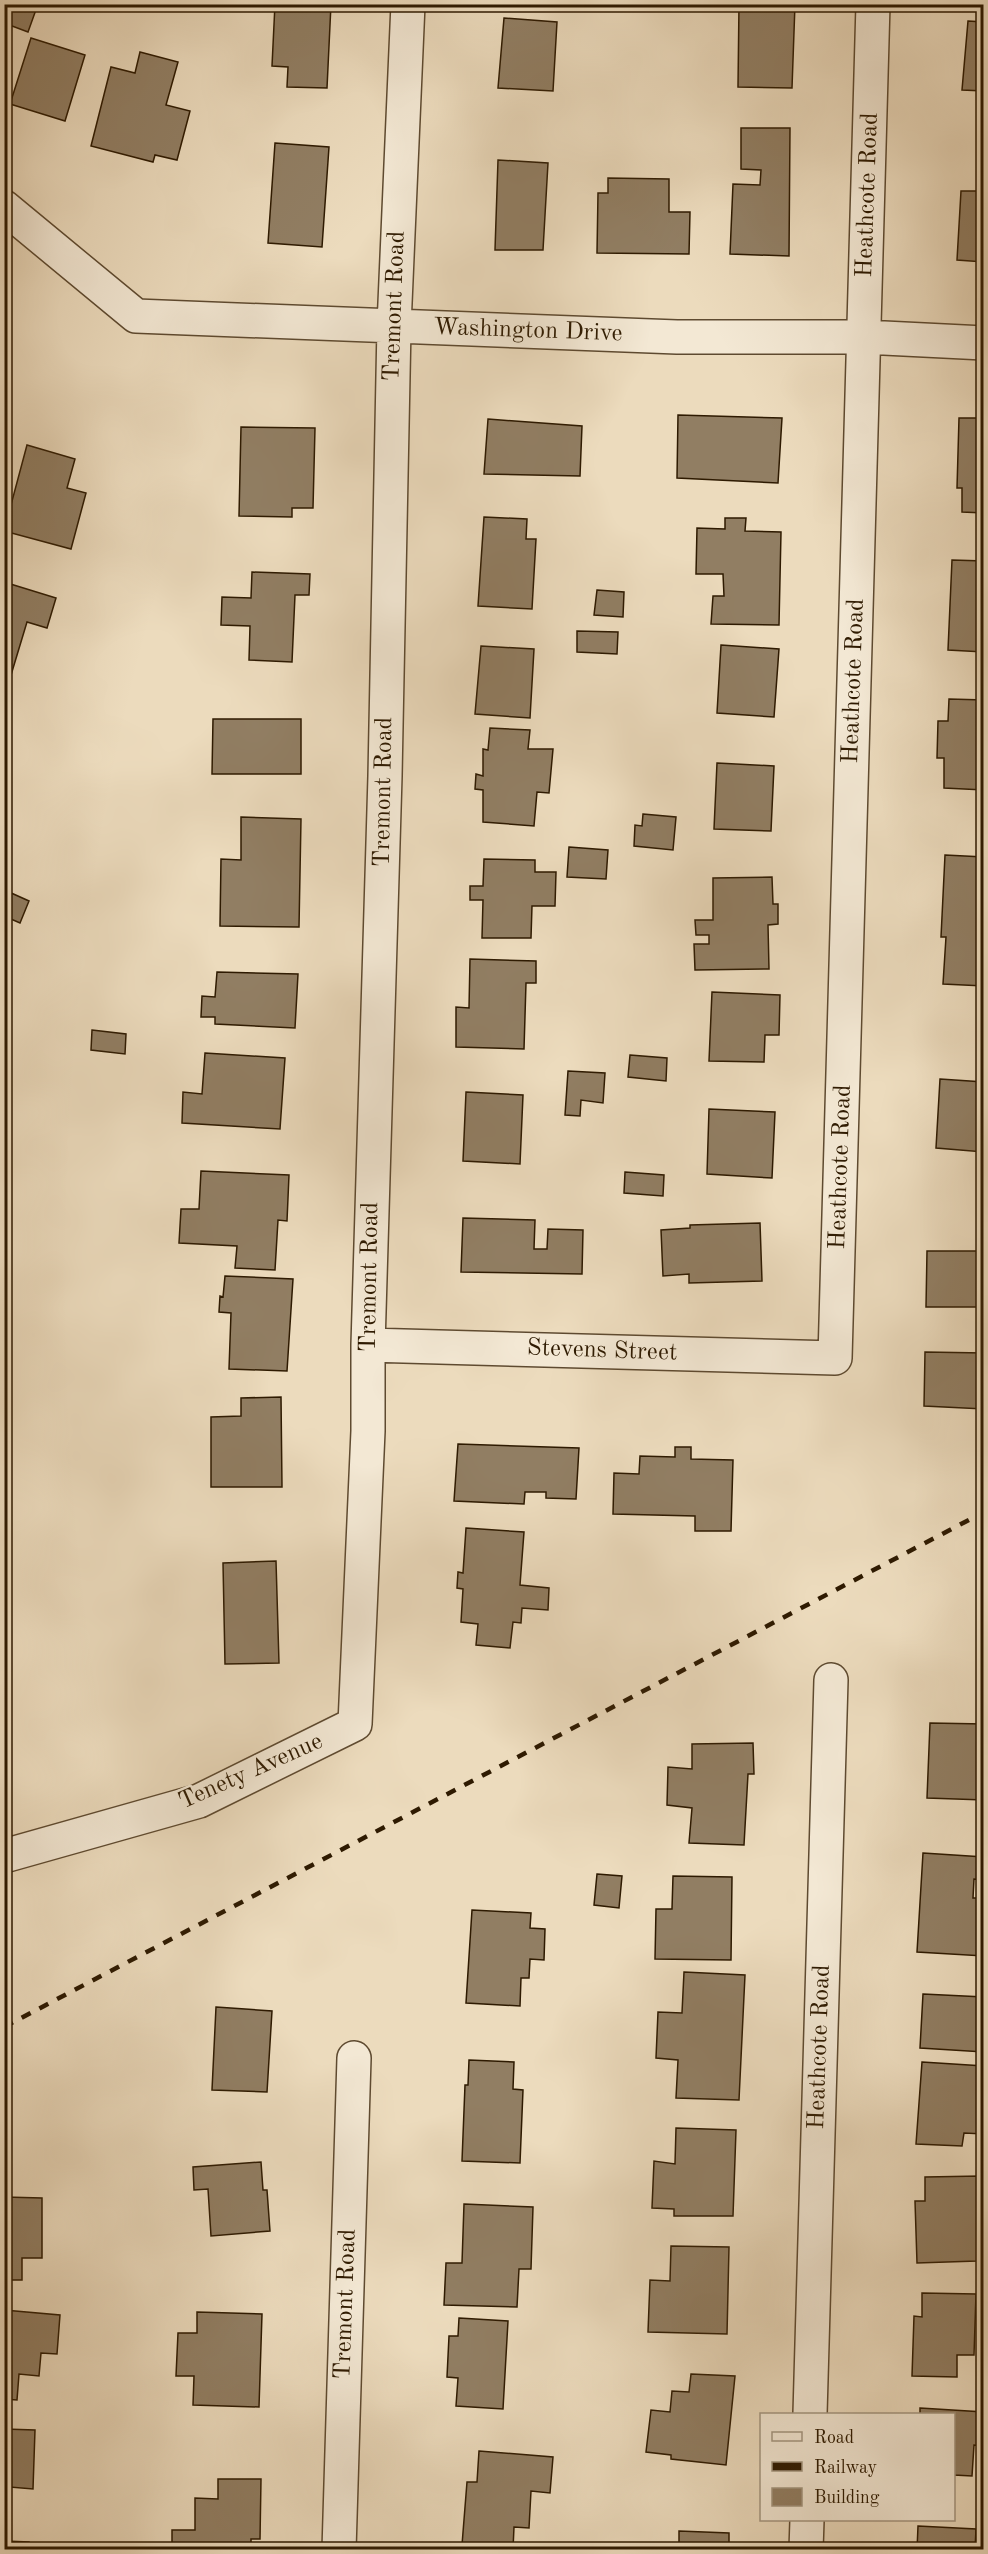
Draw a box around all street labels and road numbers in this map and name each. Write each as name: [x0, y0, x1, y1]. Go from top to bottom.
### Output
street label: Heathcote Road: [853, 112, 883, 278]
street label: Tremont Road: [380, 230, 410, 382]
street label: Washington Drive: [433, 316, 623, 346]
street label: Heathcote Road: [839, 598, 869, 764]
street label: Tremont Road: [371, 717, 397, 867]
street label: Heathcote Road: [826, 1084, 856, 1250]
street label: Tremont Road: [357, 1202, 383, 1352]
street label: Stevens Street: [526, 1336, 678, 1366]
street label: Tenety Avenue: [175, 1730, 327, 1814]
street label: Heathcote Road: [805, 1964, 835, 2130]
street label: Tremont Road: [331, 2228, 361, 2380]

